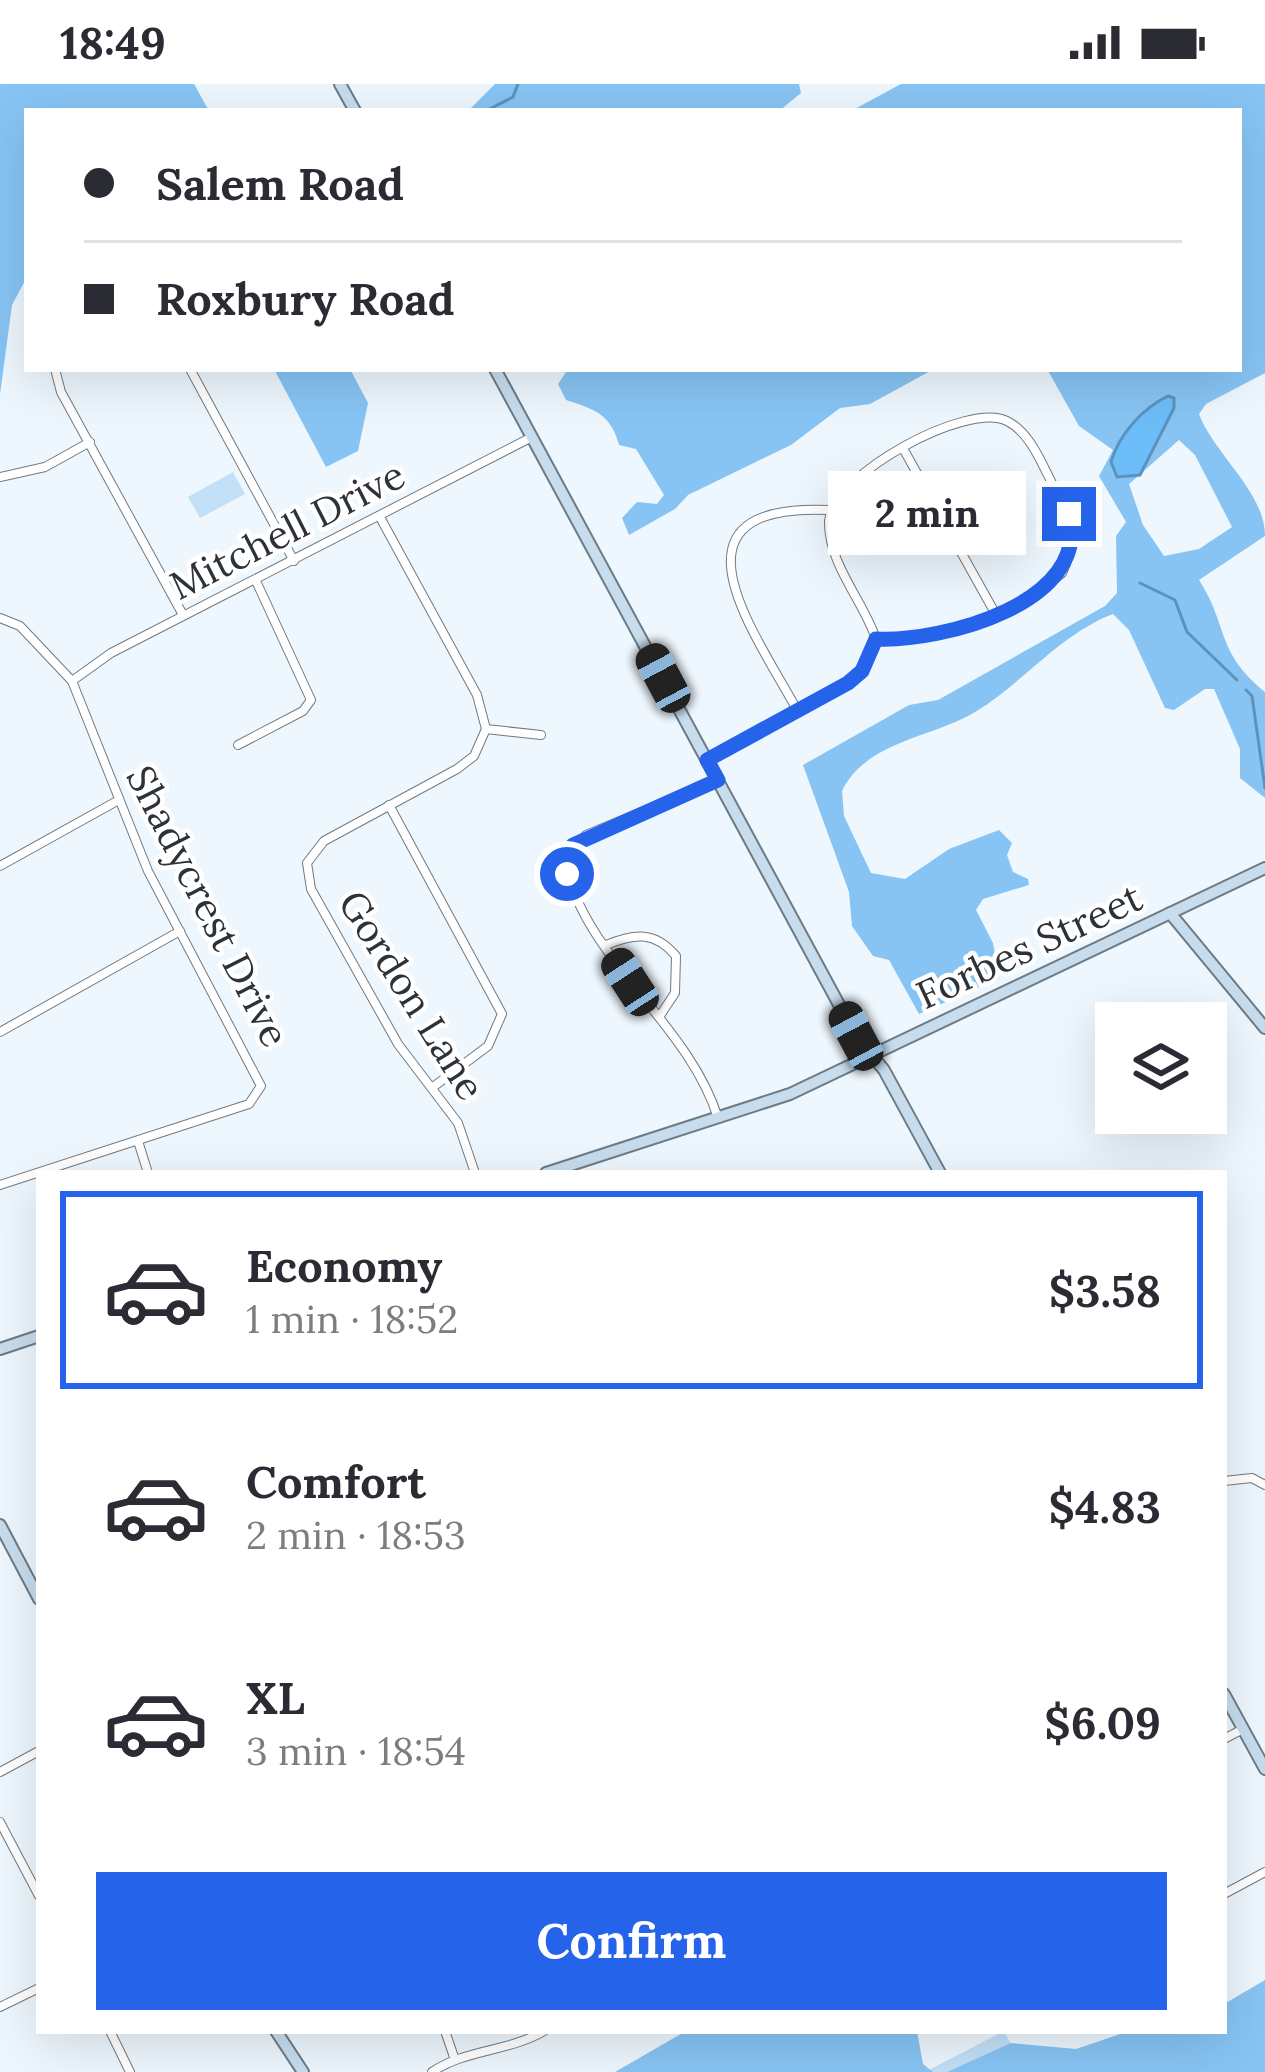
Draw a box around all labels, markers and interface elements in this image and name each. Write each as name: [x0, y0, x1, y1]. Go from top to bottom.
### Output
text: 18:49: [60, 14, 166, 71]
text: Salem Road: [156, 155, 404, 212]
text: Roxbury Road: [156, 270, 455, 327]
street label: Mitchell Drive: [161, 449, 413, 611]
callout: 2 min: [829, 472, 1027, 556]
route end: [1042, 487, 1096, 541]
text: 2 min: [875, 488, 979, 538]
car: [630, 638, 696, 718]
street label: Shadycrest Drive: [116, 757, 300, 1055]
route start: [540, 847, 594, 901]
street label: Forbes Street: [908, 872, 1150, 1020]
street label: Gordon Lane: [328, 881, 496, 1109]
car: [595, 942, 665, 1022]
car: [823, 996, 889, 1076]
map controls: [1095, 1002, 1227, 1134]
button: layers: [1095, 1002, 1227, 1134]
icon: car: [102, 1236, 210, 1344]
text: Economy: [246, 1237, 442, 1294]
text: $3.58: [1049, 1262, 1161, 1319]
text: 1 min · 18:52: [246, 1294, 458, 1344]
icon: car: [102, 1452, 210, 1560]
text: Comfort: [246, 1453, 426, 1510]
text: $4.83: [1048, 1478, 1161, 1535]
text: 2 min · 18:53: [246, 1510, 466, 1560]
icon: car: [102, 1668, 210, 1776]
text: XL: [246, 1669, 305, 1726]
text: $6.09: [1044, 1694, 1161, 1751]
text: 3 min · 18:54: [246, 1726, 466, 1776]
button: Confirm: [96, 1872, 1167, 2010]

